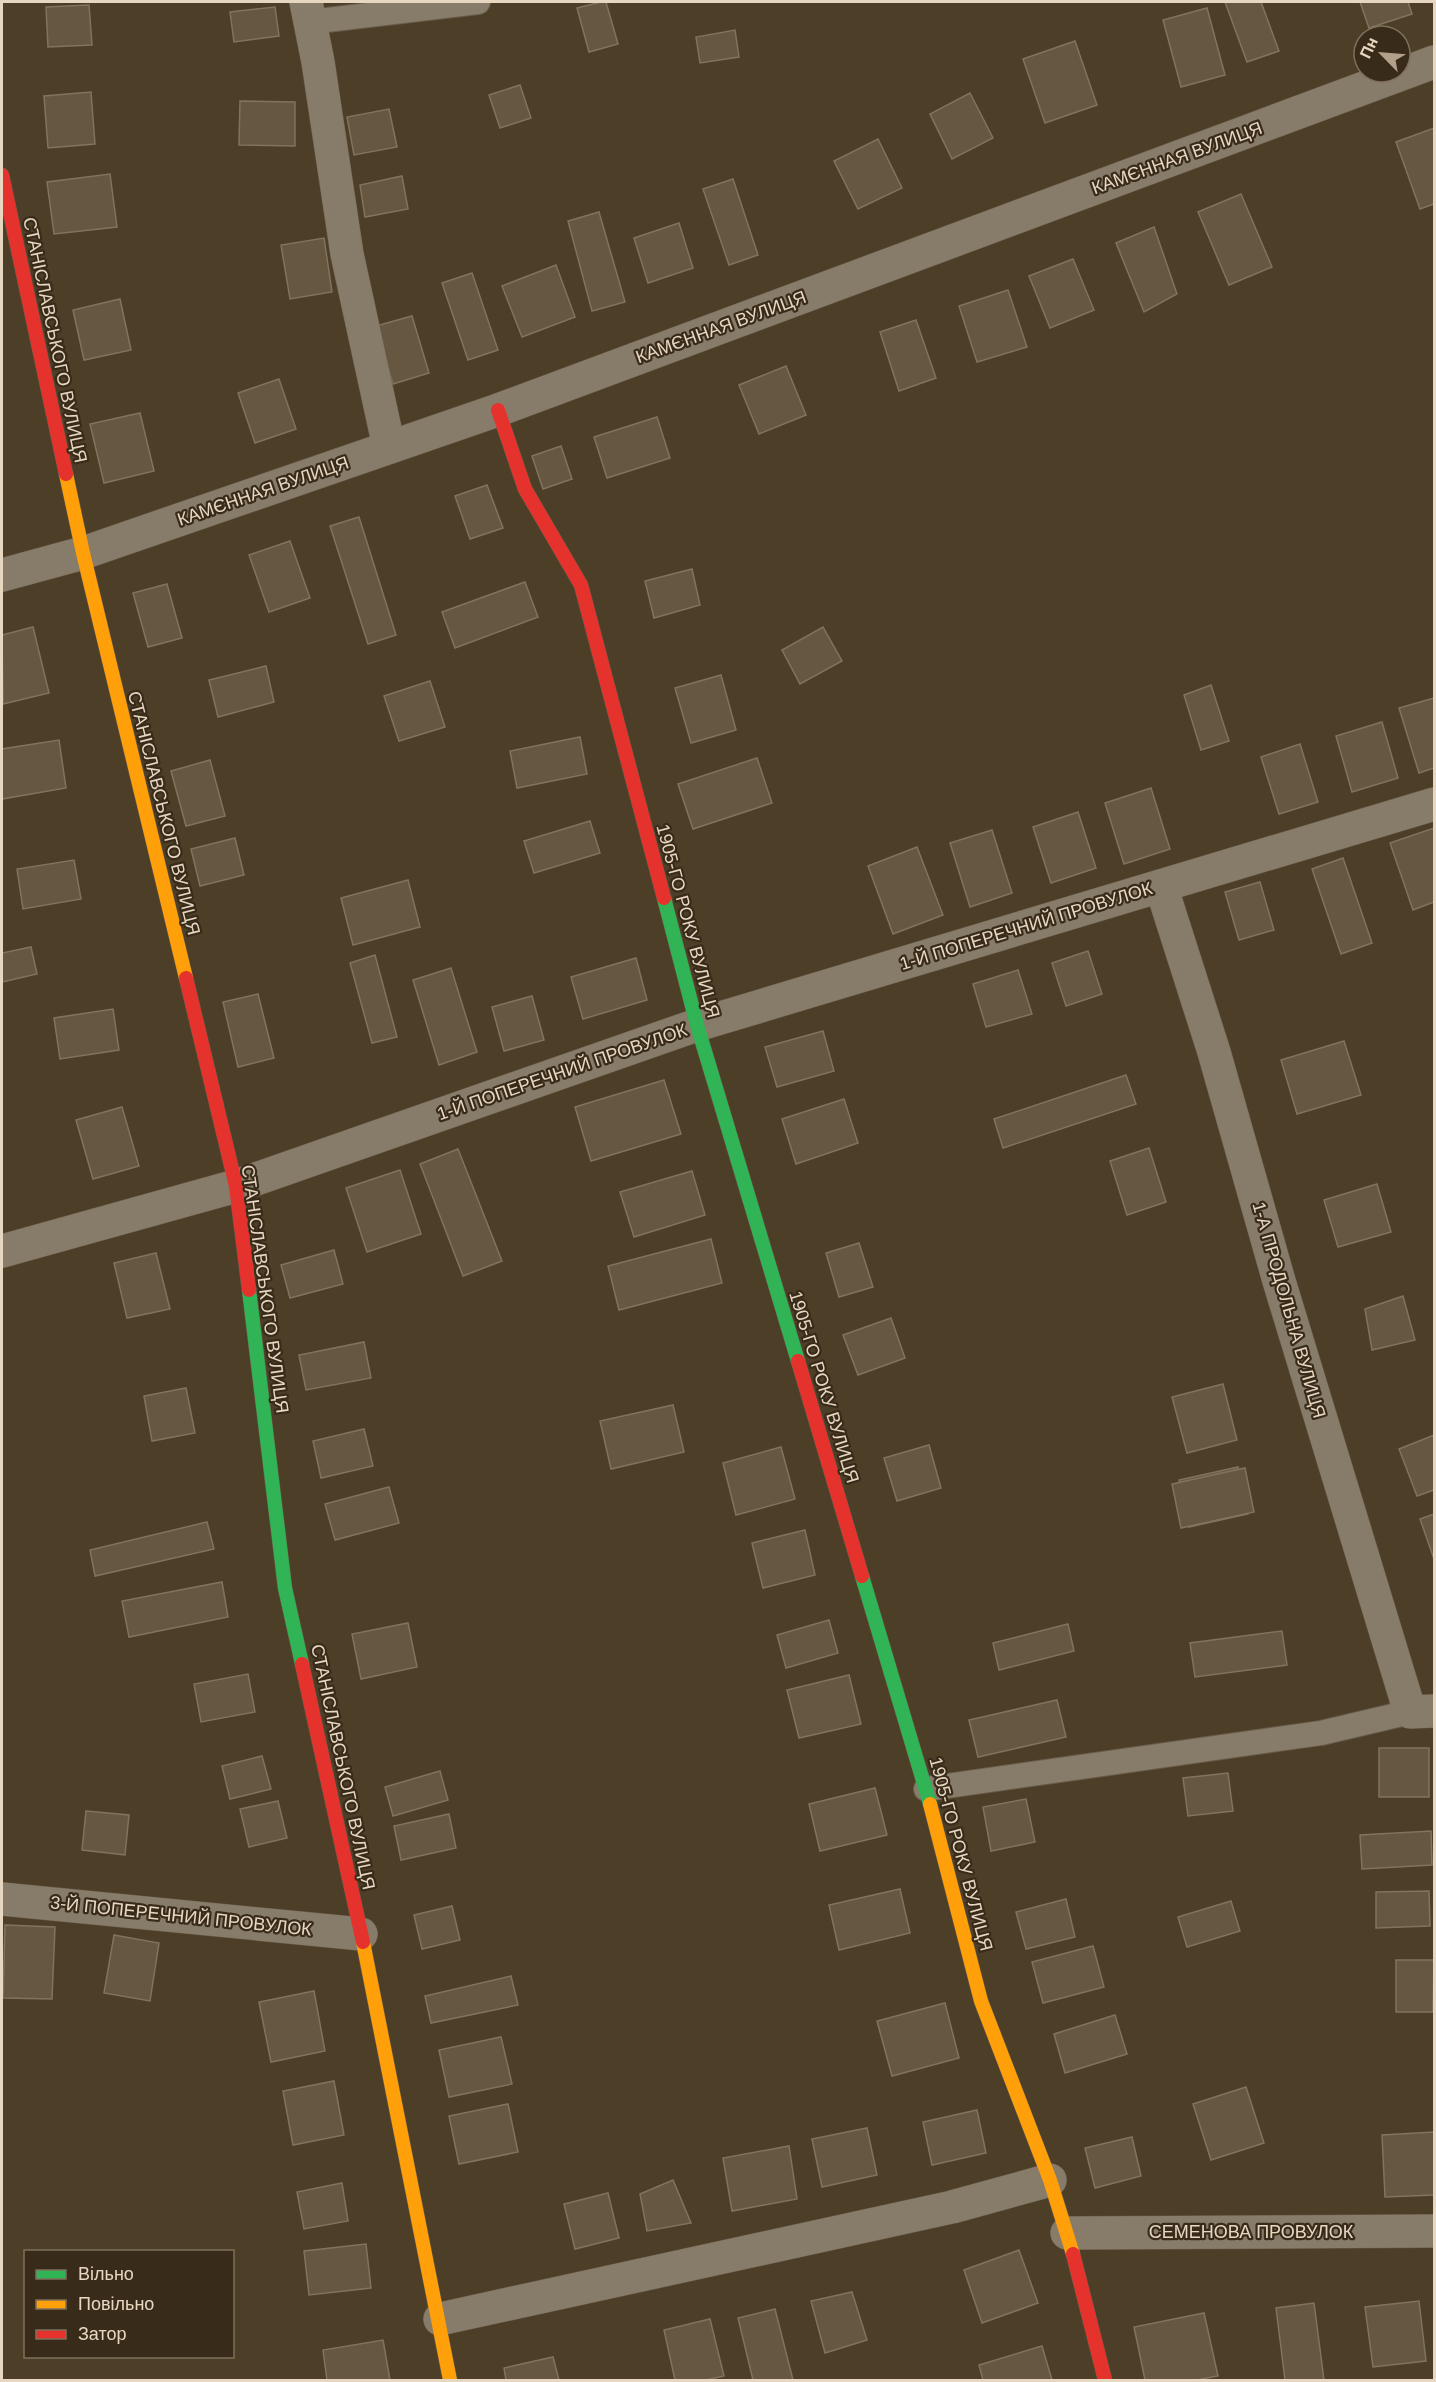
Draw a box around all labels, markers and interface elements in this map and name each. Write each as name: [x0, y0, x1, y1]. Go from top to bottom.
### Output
north arrow: [1352, 24, 1412, 84]
text: Пн: [1357, 35, 1381, 61]
street label: КАМЄННАЯ ВУЛИЦЯ: [1089, 118, 1265, 198]
street label: СТАНІСЛАВСЬКОГО ВУЛИЦЯ: [19, 215, 91, 465]
street label: КАМЄННАЯ ВУЛИЦЯ: [633, 287, 809, 367]
street label: КАМЄННАЯ ВУЛИЦЯ: [175, 452, 351, 530]
street label: СТАНІСЛАВСЬКОГО ВУЛИЦЯ: [124, 689, 204, 937]
street label: 1905-ГО РОКУ ВУЛИЦЯ: [652, 822, 724, 1020]
street label: 1-Й ПОПЕРЕЧНИЙ ПРОВУЛОК: [897, 877, 1155, 974]
street label: 1-Й ПОПЕРЕЧНИЙ ПРОВУЛОК: [434, 1019, 690, 1124]
street label: СТАНІСЛАВСЬКОГО ВУЛИЦЯ: [238, 1164, 292, 1414]
street label: 1-А ПРОДОЛЬНА ВУЛИЦЯ: [1249, 1200, 1329, 1420]
street label: 1905-ГО РОКУ ВУЛИЦЯ: [785, 1289, 863, 1485]
street label: СТАНІСЛАВСЬКОГО ВУЛИЦЯ: [307, 1642, 379, 1892]
street label: 1905-ГО РОКУ ВУЛИЦЯ: [925, 1755, 997, 1953]
street label: 3-Й ПОПЕРЕЧНИЙ ПРОВУЛОК: [49, 1891, 313, 1940]
street label: СЕМЕНОВА ПРОВУЛОК: [1149, 2222, 1354, 2242]
legend: [24, 2250, 234, 2358]
text: Вільно: [78, 2264, 134, 2284]
text: Повільно: [78, 2294, 154, 2314]
text: Затор: [78, 2324, 127, 2344]

